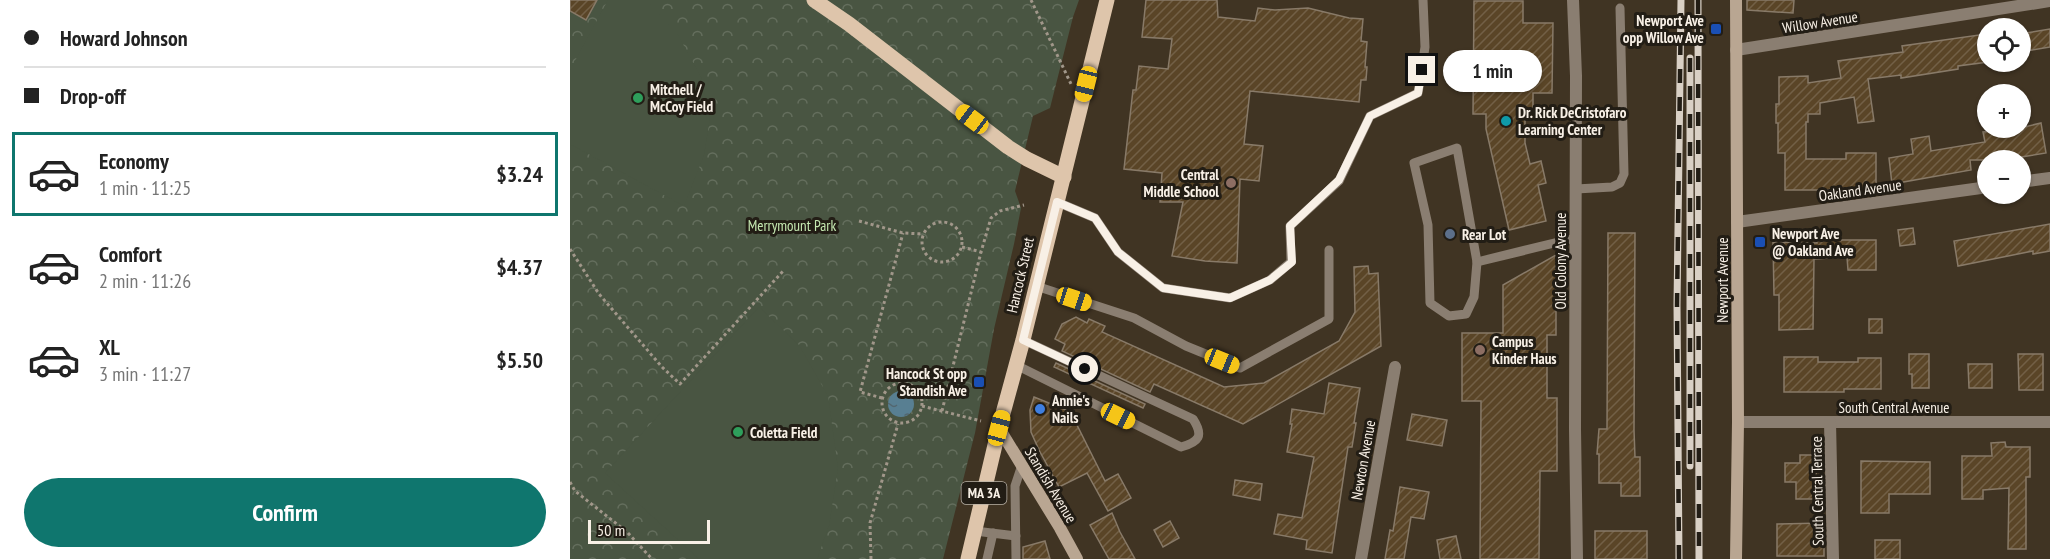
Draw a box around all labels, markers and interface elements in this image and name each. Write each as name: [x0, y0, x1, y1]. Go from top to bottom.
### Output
street label: Willow Avenue: [1781, 7, 1859, 37]
place label: Newport Ave opp Willow Ave: [1623, 11, 1704, 47]
map controls: [1977, 18, 2031, 204]
button: locate: [1977, 18, 2031, 72]
marker: Newport Ave opp Willow Ave: [1709, 22, 1723, 36]
text: Howard Johnson: [60, 24, 188, 52]
callout: 1 min: [1443, 49, 1542, 91]
route end: [1408, 56, 1435, 83]
text: 1 min: [1472, 58, 1513, 84]
car: [1073, 64, 1099, 104]
place label: Mitchell / McCoy Field: [650, 80, 714, 116]
text: Drop-off: [60, 82, 126, 110]
button: +: [1977, 84, 2031, 138]
marker: Mitchell / McCoy Field: [631, 91, 645, 105]
car: [952, 101, 992, 137]
place label: Dr. Rick DeCristofaro Learning Center: [1518, 103, 1627, 139]
marker: Dr. Rick DeCristofaro Learning Center: [1499, 114, 1513, 128]
icon: car: [27, 147, 81, 201]
text: Economy: [99, 147, 169, 175]
button: −: [1977, 150, 2031, 204]
text: $3.24: [496, 160, 543, 188]
place label: Central Middle School: [1144, 165, 1219, 201]
text: 1 min · 11:25: [99, 175, 191, 201]
street label: Oakland Avenue: [1817, 175, 1903, 205]
marker: Central Middle School: [1224, 176, 1238, 190]
street label: Old Colony Avenue: [1551, 213, 1570, 309]
park label: Merrymount Park: [748, 216, 836, 235]
place label: Newport Ave @ Oakland Ave: [1772, 224, 1854, 260]
place label: Rear Lot: [1462, 225, 1507, 244]
marker: Rear Lot: [1443, 227, 1457, 241]
street label: Hancock Street: [1002, 235, 1038, 315]
marker: Newport Ave @ Oakland Ave: [1753, 235, 1767, 249]
street label: Newport Avenue: [1713, 237, 1732, 323]
icon: car: [27, 240, 81, 294]
text: Comfort: [99, 240, 162, 268]
text: $4.37: [496, 253, 543, 281]
text: 2 min · 11:26: [99, 268, 191, 294]
car: [1054, 285, 1094, 313]
place label: Campus Kinder Haus: [1492, 332, 1557, 368]
icon: car: [27, 333, 81, 387]
text: XL: [99, 333, 120, 361]
marker: Campus Kinder Haus: [1473, 343, 1487, 357]
text: $5.50: [496, 346, 543, 374]
car: [1202, 346, 1242, 376]
route start: [1071, 355, 1098, 382]
text: 3 min · 11:27: [99, 361, 191, 387]
place label: Hancock St opp Standish Ave: [886, 364, 967, 400]
marker: Hancock St opp Standish Ave: [972, 375, 986, 389]
place label: Annie's Nails: [1051, 391, 1090, 427]
street label: South Central Avenue: [1839, 398, 1950, 417]
car: [1098, 400, 1138, 432]
marker: Annie's Nails: [1033, 402, 1047, 416]
car: [986, 408, 1012, 448]
street label: Newton Avenue: [1347, 419, 1379, 501]
place label: Coletta Field: [750, 423, 818, 442]
marker: Coletta Field: [731, 425, 745, 439]
street label: South Central Terrace: [1807, 436, 1827, 546]
street label: Standish Avenue: [1021, 444, 1081, 526]
button: Confirm: [24, 478, 546, 547]
road number: MA 3A: [962, 482, 1006, 504]
scale bar: [588, 517, 710, 544]
text: 50 m: [597, 520, 625, 540]

